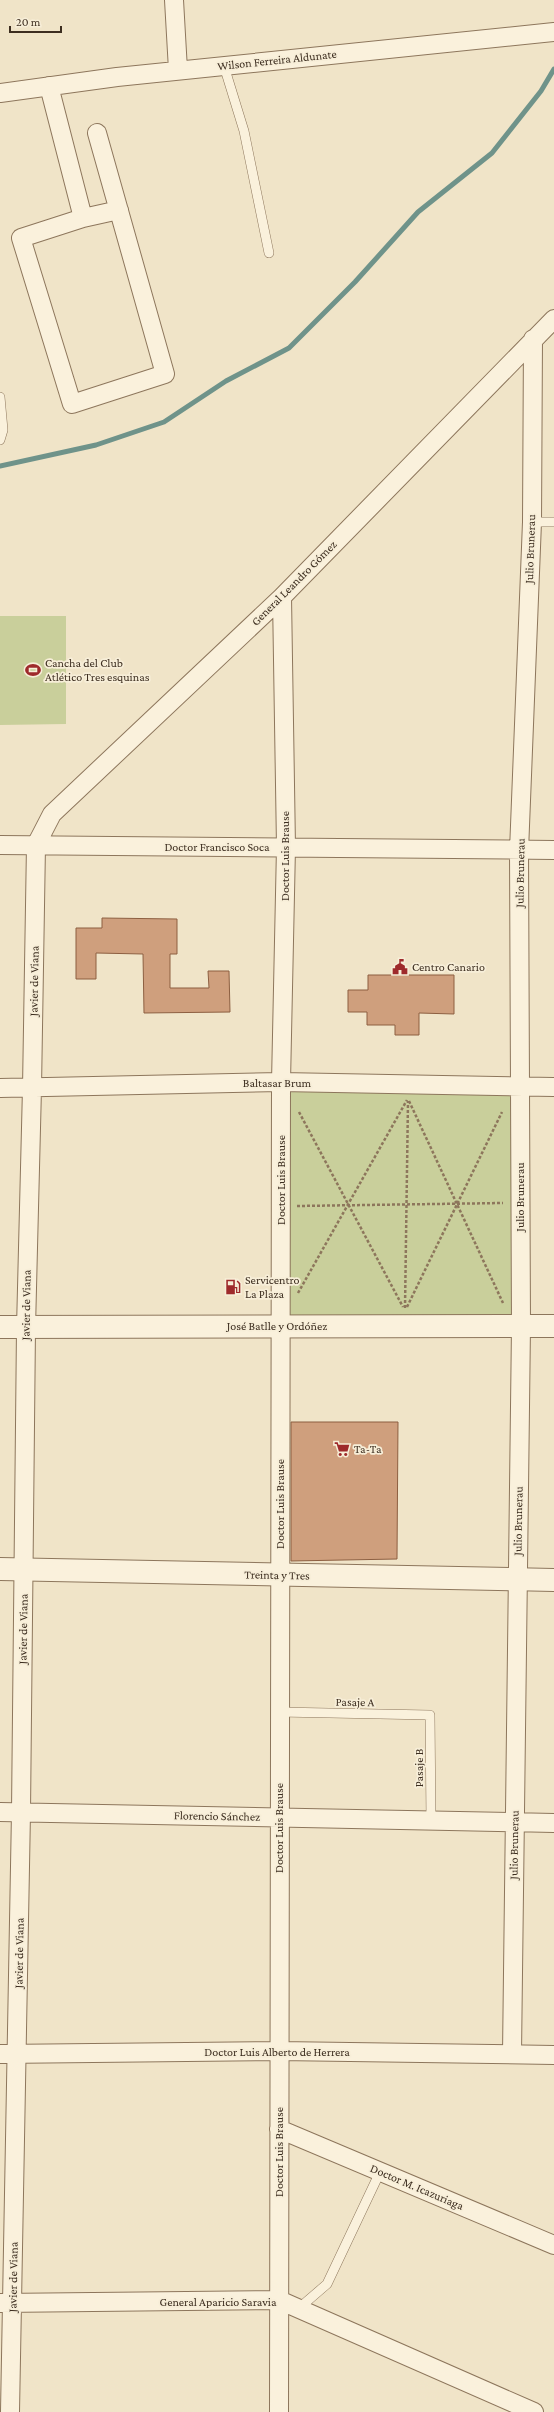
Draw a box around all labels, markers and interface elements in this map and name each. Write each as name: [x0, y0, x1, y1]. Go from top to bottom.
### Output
scale bar: [10, 8, 61, 34]
text: 20 m: [16, 15, 41, 29]
street label: Wilson Ferreira Aldunate: [217, 47, 337, 73]
street label: Julio Brunerau: [522, 513, 538, 585]
street label: General Leandro Gómez: [248, 537, 340, 629]
place label: Cancha del Club Atlético Tres esquinas: [45, 656, 150, 684]
sports icon: Cancha del Club Atlético Tres esquinas: [24, 661, 42, 679]
street label: Doctor Luis Brause: [278, 811, 292, 901]
street label: Julio Brunerau: [512, 838, 528, 909]
street label: Doctor Francisco Soca: [164, 840, 270, 854]
street label: Javier de Viana: [26, 945, 42, 1017]
public building icon: Centro Canario: [391, 958, 409, 976]
place label: Centro Canario: [412, 960, 485, 974]
street label: Baltasar Brum: [243, 1076, 312, 1090]
street label: Doctor Luis Brause: [274, 1135, 288, 1225]
street label: Julio Brunerau: [513, 1162, 527, 1233]
street label: Javier de Viana: [18, 1269, 34, 1341]
place label: Servicentro La Plaza: [245, 1273, 299, 1301]
fuel station icon: Servicentro La Plaza: [224, 1278, 242, 1296]
street label: José Batlle y Ordóñez: [226, 1319, 327, 1333]
supermarket icon: Ta-Ta: [333, 1440, 351, 1458]
place label: Ta-Ta: [354, 1442, 382, 1456]
street label: Doctor Luis Brause: [273, 1459, 287, 1549]
street label: Julio Brunerau: [510, 1486, 526, 1557]
street label: Treinta y Tres: [244, 1567, 310, 1583]
street label: Javier de Viana: [15, 1593, 31, 1665]
street label: Pasaje A: [335, 1695, 375, 1709]
street label: Pasaje B: [412, 1748, 426, 1787]
street label: Doctor Luis Brause: [272, 1783, 286, 1873]
street label: Florencio Sánchez: [174, 1808, 260, 1824]
street label: Julio Brunerau: [506, 1810, 522, 1881]
street label: Javier de Viana: [11, 1917, 27, 1989]
street label: Doctor Luis Alberto de Herrera: [204, 2045, 350, 2059]
street label: Doctor Luis Brause: [272, 2107, 286, 2197]
street label: Doctor M. Icazuriaga: [368, 2161, 466, 2213]
street label: Javier de Viana: [5, 2241, 21, 2313]
street label: General Aparicio Saravia: [160, 2295, 277, 2309]

